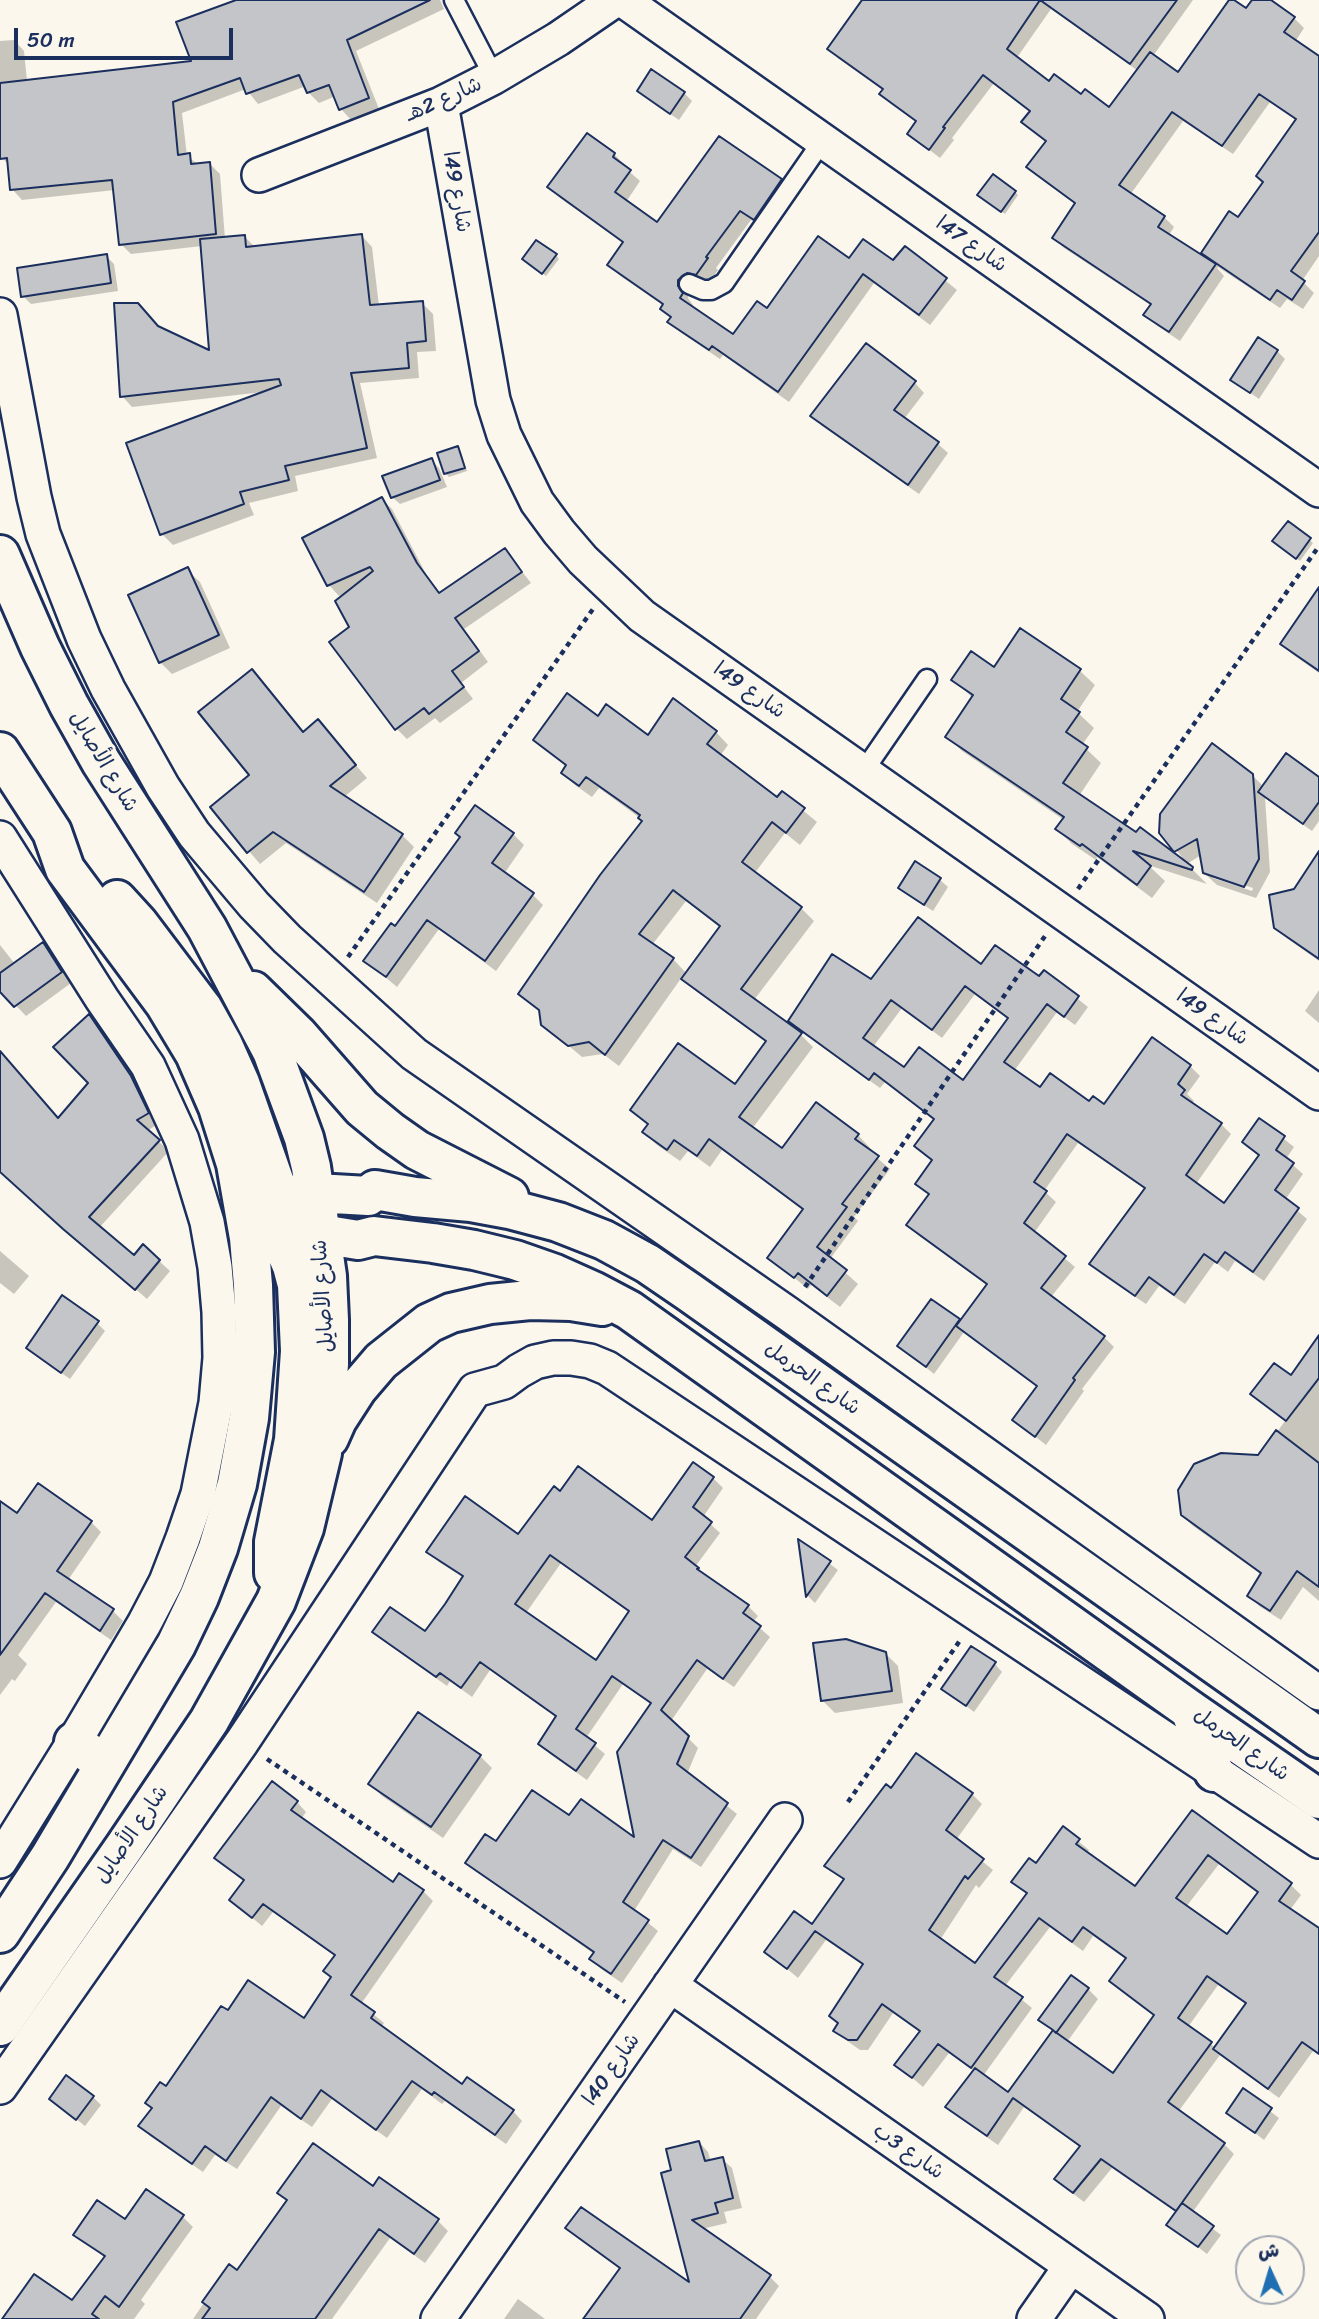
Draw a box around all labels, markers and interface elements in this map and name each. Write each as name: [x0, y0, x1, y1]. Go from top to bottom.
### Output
scale bar: [18, 14, 236, 58]
text: 50 m: [27, 21, 75, 59]
street label: شارع 2هـ: [402, 72, 486, 128]
street label: شارع 49ا: [436, 149, 476, 235]
street label: شارع 47ا: [931, 211, 1011, 279]
street label: شارع 49ا: [708, 657, 790, 725]
street label: شارع الأصايل: [63, 707, 143, 817]
street label: شارع 49ا: [1171, 984, 1253, 1052]
street label: شارع الأصايل: [307, 1239, 341, 1353]
street label: شارع الحرمل: [759, 1337, 865, 1421]
street label: شارع الحرمل: [1188, 1703, 1294, 1787]
street label: شارع الأصايل: [90, 1781, 174, 1889]
street label: شارع 40ا: [578, 2029, 646, 2111]
street label: شارع 3ب: [868, 2118, 948, 2186]
text: ش: [1257, 2233, 1280, 2268]
north arrow: [1235, 2235, 1305, 2305]

